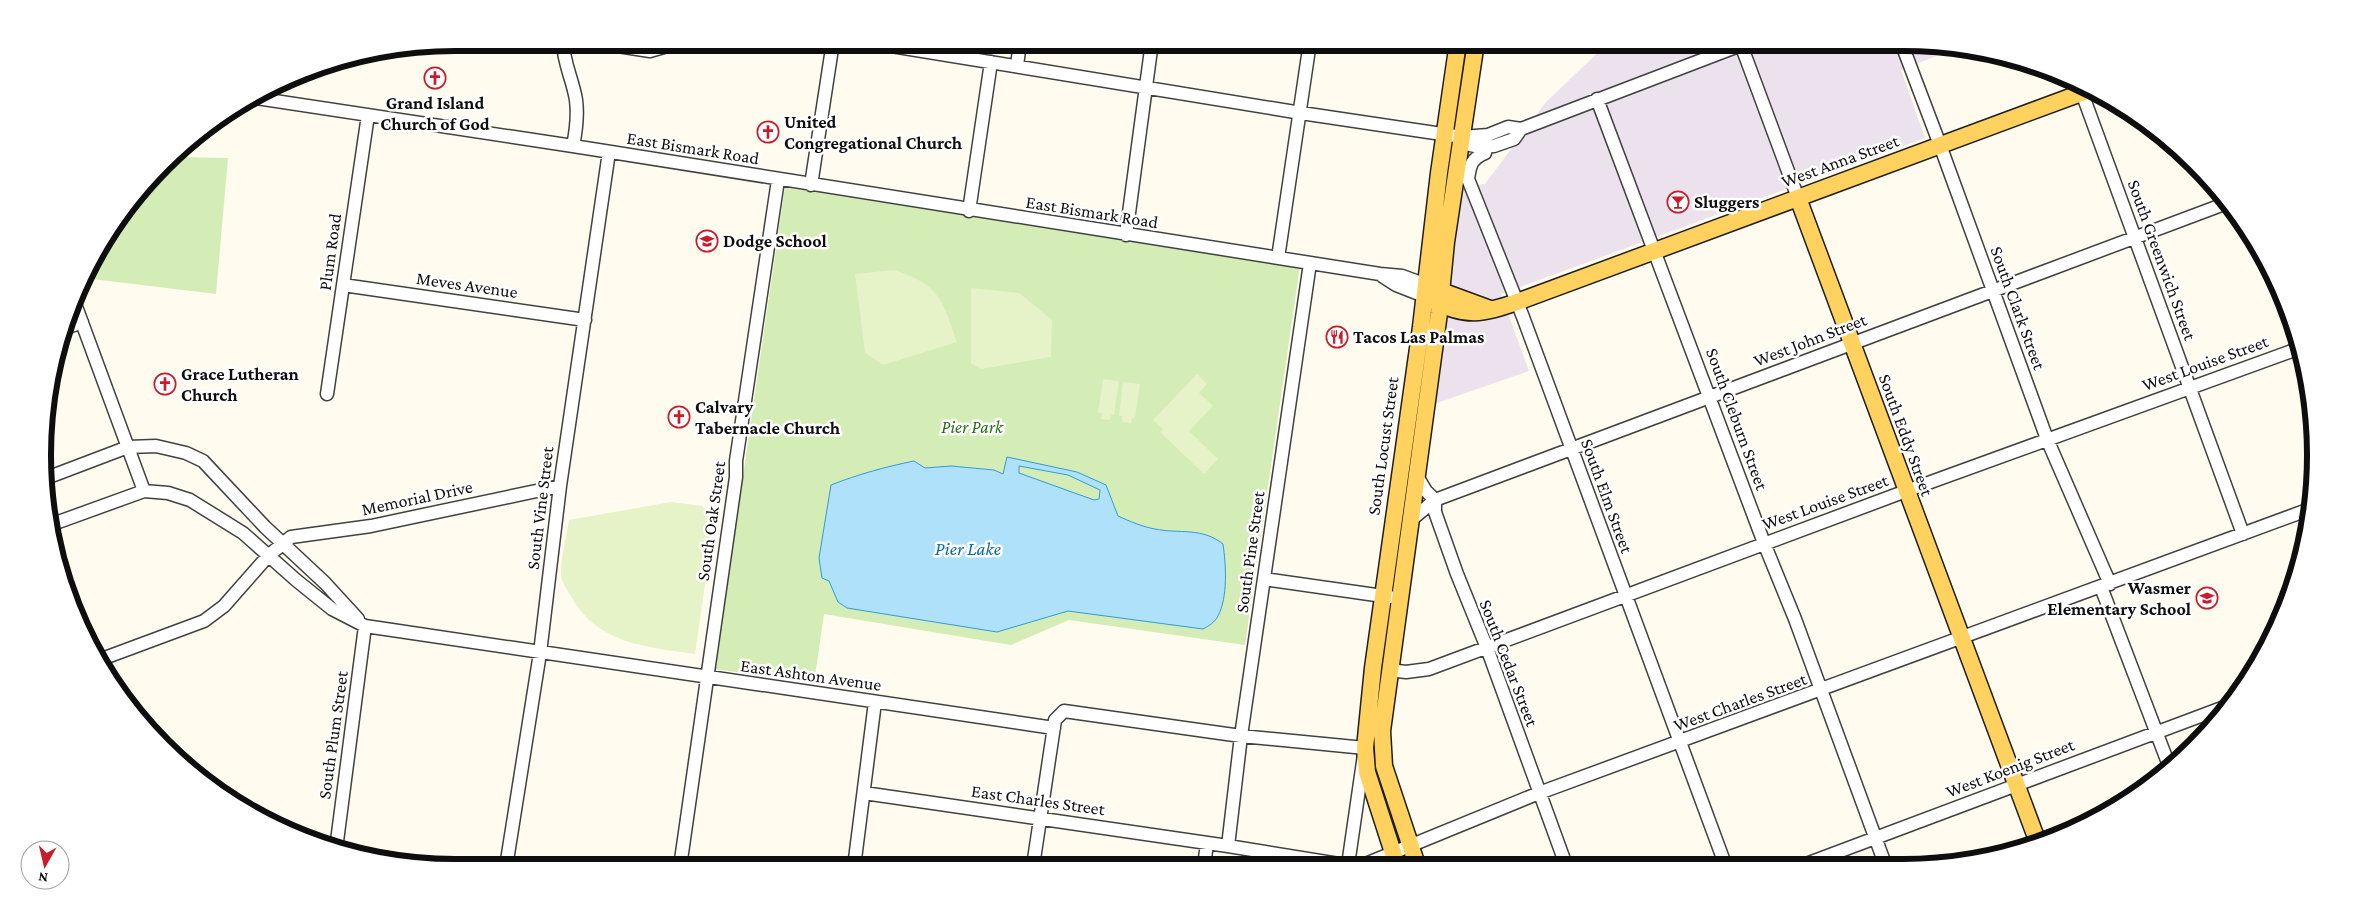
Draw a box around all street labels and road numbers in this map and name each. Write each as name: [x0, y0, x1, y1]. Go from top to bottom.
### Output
street label: East Bismark Road: [625, 128, 761, 168]
street label: West Anna Street: [1779, 130, 1902, 192]
street label: South Greenwich Street: [2124, 177, 2201, 344]
street label: East Bismark Road: [1024, 192, 1160, 232]
street label: Plum Road: [315, 212, 345, 292]
street label: South Clark Street: [1986, 243, 2050, 373]
street label: Meves Avenue: [415, 268, 519, 302]
street label: West John Street: [1751, 309, 1870, 371]
street label: West Louise Street: [2139, 331, 2272, 395]
street label: South Cleburn Street: [1702, 345, 1772, 494]
street label: South Eddy Street: [1875, 371, 1938, 500]
street label: South Locust Street: [1363, 375, 1403, 516]
street label: South Elm Street: [1577, 436, 1637, 557]
street label: South Vine Street: [523, 444, 558, 571]
street label: South Oak Street: [693, 459, 729, 582]
street label: West Louise Street: [1759, 470, 1892, 534]
street label: Memorial Drive: [360, 476, 474, 520]
street label: South Pine Street: [1232, 489, 1269, 614]
street label: South Cedar Street: [1476, 597, 1543, 730]
street label: East Ashton Avenue: [739, 655, 883, 695]
street label: West Charles Street: [1671, 668, 1810, 735]
street label: South Plum Street: [314, 669, 352, 800]
street label: West Koenig Street: [1943, 734, 2078, 802]
street label: East Charles Street: [970, 781, 1107, 819]

